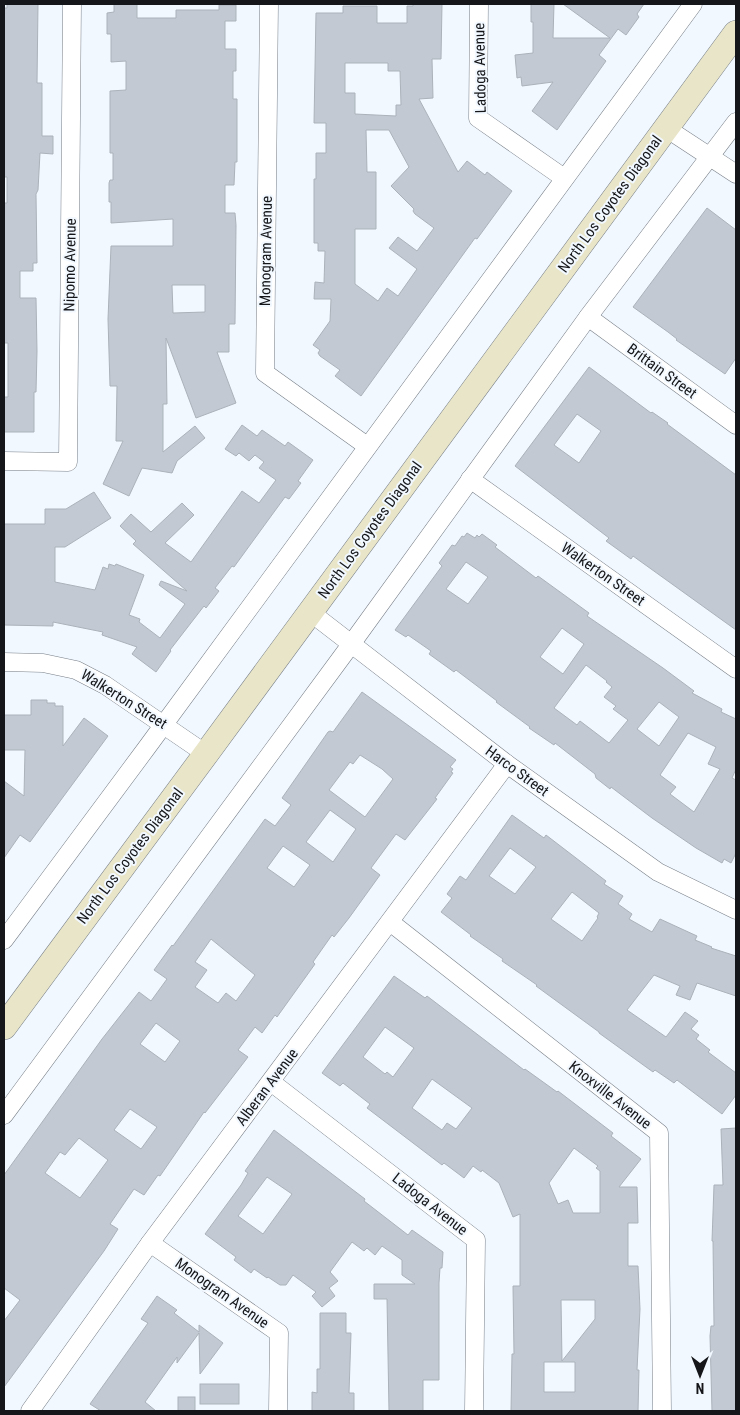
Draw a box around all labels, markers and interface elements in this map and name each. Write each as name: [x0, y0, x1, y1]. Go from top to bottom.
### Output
street label: Ladoga Avenue: [470, 23, 490, 113]
street label: North Los Coyotes Diagonal: [554, 132, 666, 276]
street label: Monogram Avenue: [256, 196, 276, 306]
street label: Nipomo Avenue: [60, 218, 80, 312]
street label: Brittain Street: [624, 340, 700, 402]
street label: North Los Coyotes Diagonal: [314, 458, 426, 602]
street label: Walkerton Street: [558, 538, 648, 610]
street label: Walkerton Street: [78, 665, 170, 733]
street label: Harco Street: [482, 742, 552, 800]
street label: North Los Coyotes Diagonal: [73, 785, 187, 927]
street label: Alberan Avenue: [232, 1045, 302, 1129]
street label: Knoxville Avenue: [565, 1057, 655, 1133]
street label: Ladoga Avenue: [389, 1169, 471, 1239]
street label: Monogram Avenue: [172, 1254, 272, 1332]
north arrow: [675, 1350, 725, 1400]
text: N: [696, 1380, 704, 1396]

